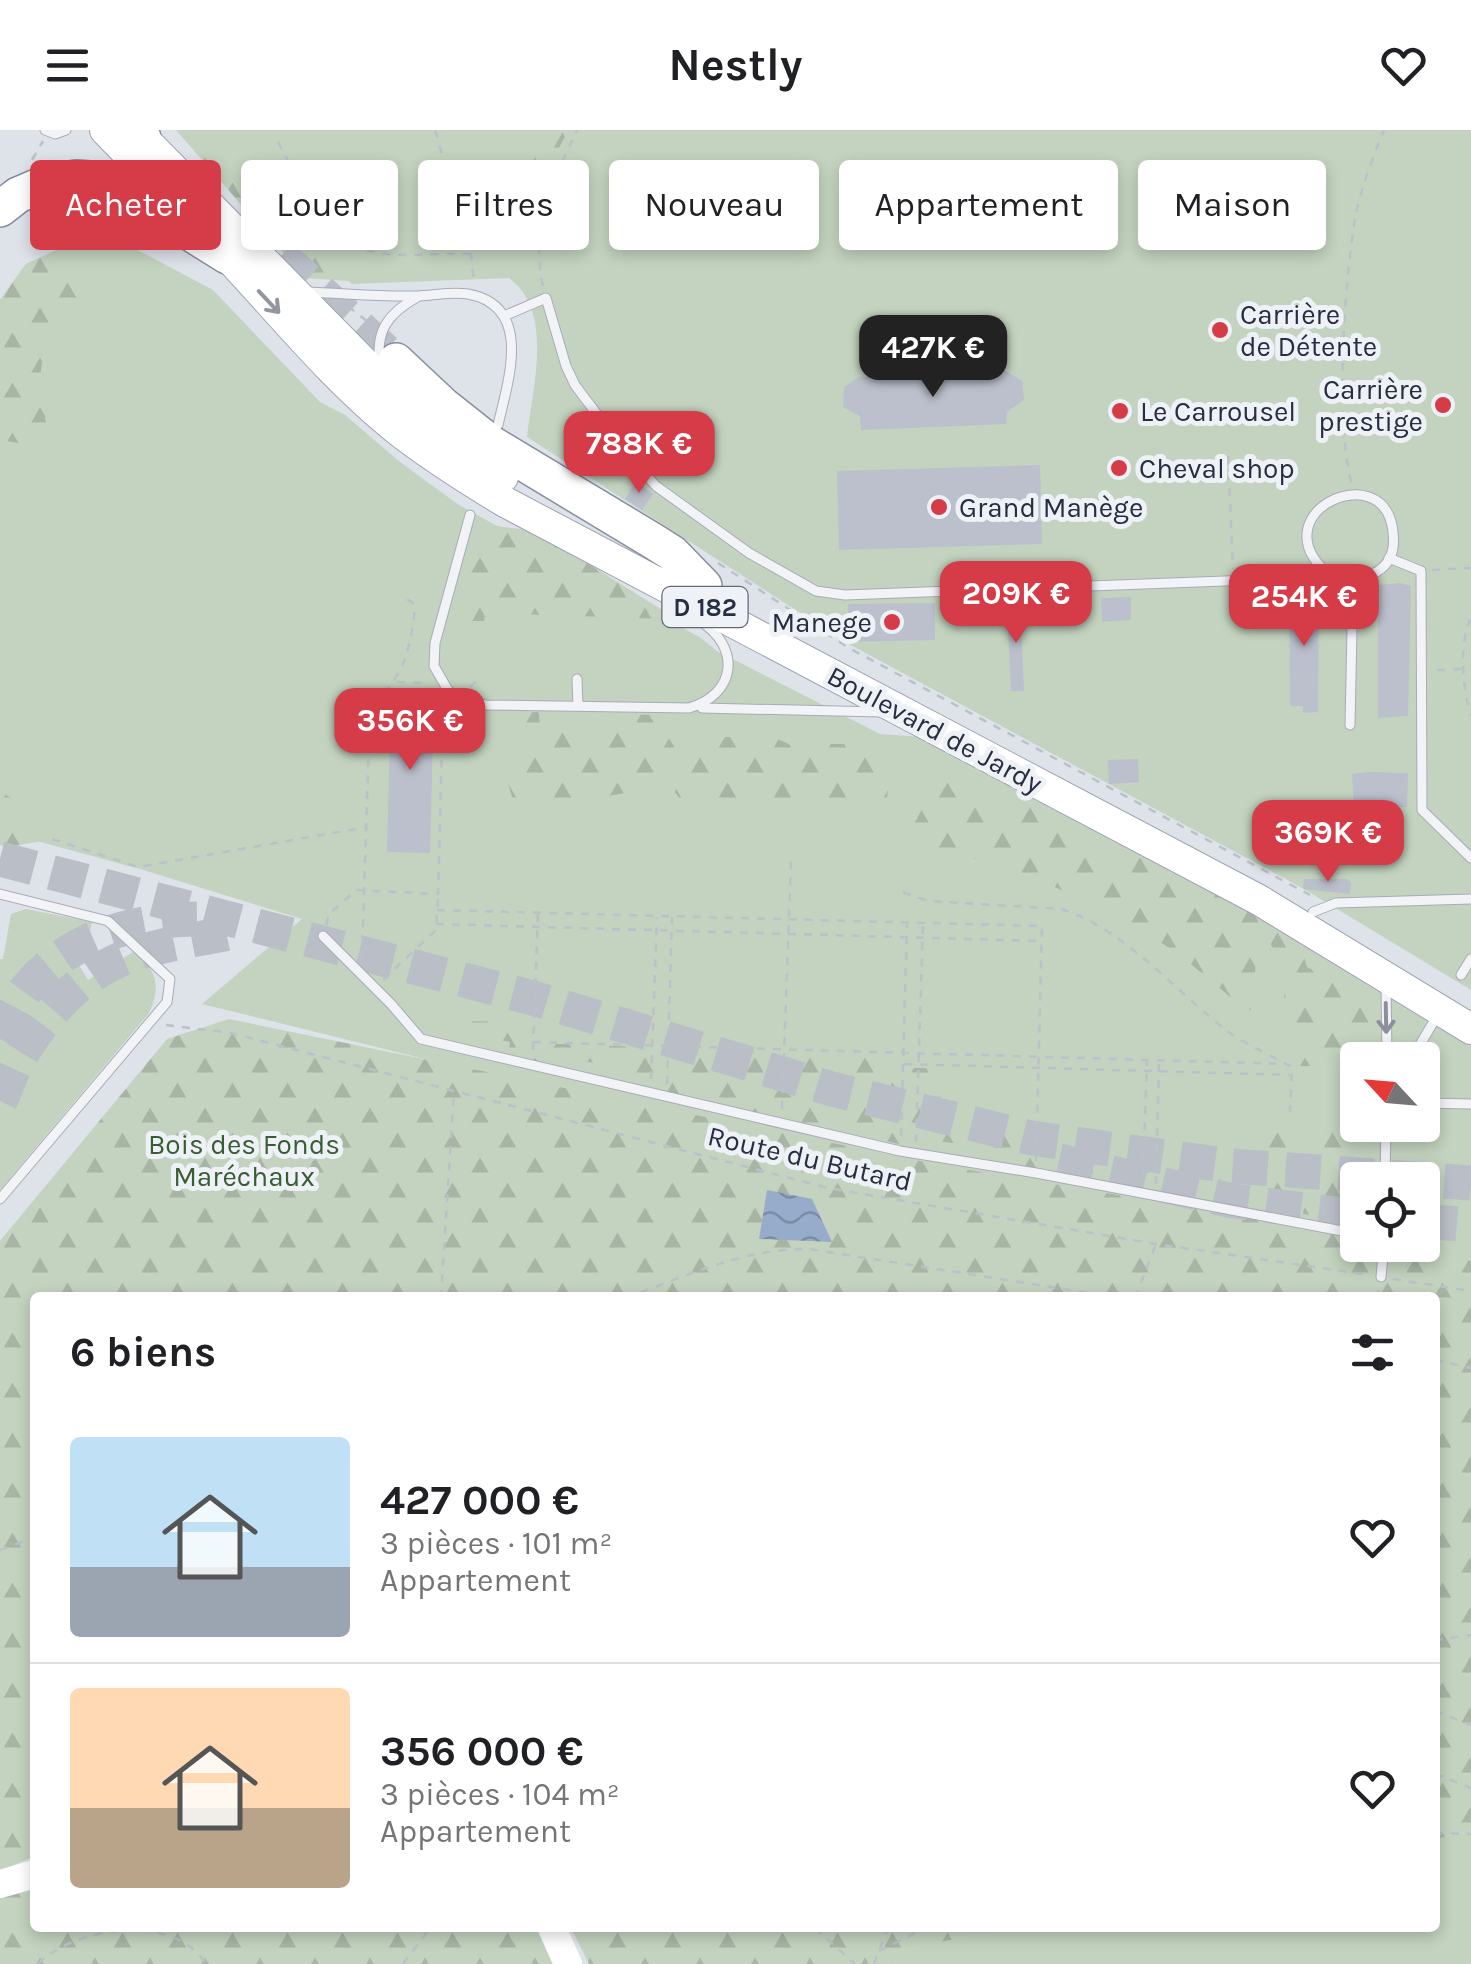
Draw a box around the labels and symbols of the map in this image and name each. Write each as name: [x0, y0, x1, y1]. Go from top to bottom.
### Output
one-way arrow: [257, 289, 281, 313]
place label: Carrière de Détente: [1240, 298, 1377, 363]
pin: 427K €: [852, 315, 1014, 400]
marker: Carrière de Détente: [1209, 319, 1231, 341]
place label: Carrière prestige: [1318, 373, 1423, 438]
marker: Carrière prestige: [1432, 394, 1454, 416]
place label: Le Carrousel: [1140, 395, 1296, 428]
marker: Le Carrousel: [1109, 400, 1131, 422]
pin: 788K €: [558, 411, 720, 496]
place label: Cheval shop: [1139, 452, 1295, 485]
marker: Cheval shop: [1108, 457, 1130, 479]
place label: Grand Manège: [959, 491, 1143, 524]
marker: Grand Manège: [928, 496, 950, 518]
pin: 209K €: [935, 561, 1097, 646]
pin: 254K €: [1223, 564, 1385, 649]
road number: D 182: [662, 587, 748, 627]
place label: Manege: [771, 606, 872, 639]
marker: Manege: [881, 611, 903, 633]
street label: Boulevard de Jardy: [822, 659, 1048, 800]
pin: 356K €: [329, 688, 491, 773]
pin: 369K €: [1247, 800, 1409, 885]
one-way arrow: [1377, 1001, 1396, 1033]
north arrow: [1340, 1042, 1440, 1142]
street label: Route du Butard: [705, 1119, 915, 1198]
park label: Bois des Fonds Maréchaux: [148, 1128, 340, 1193]

